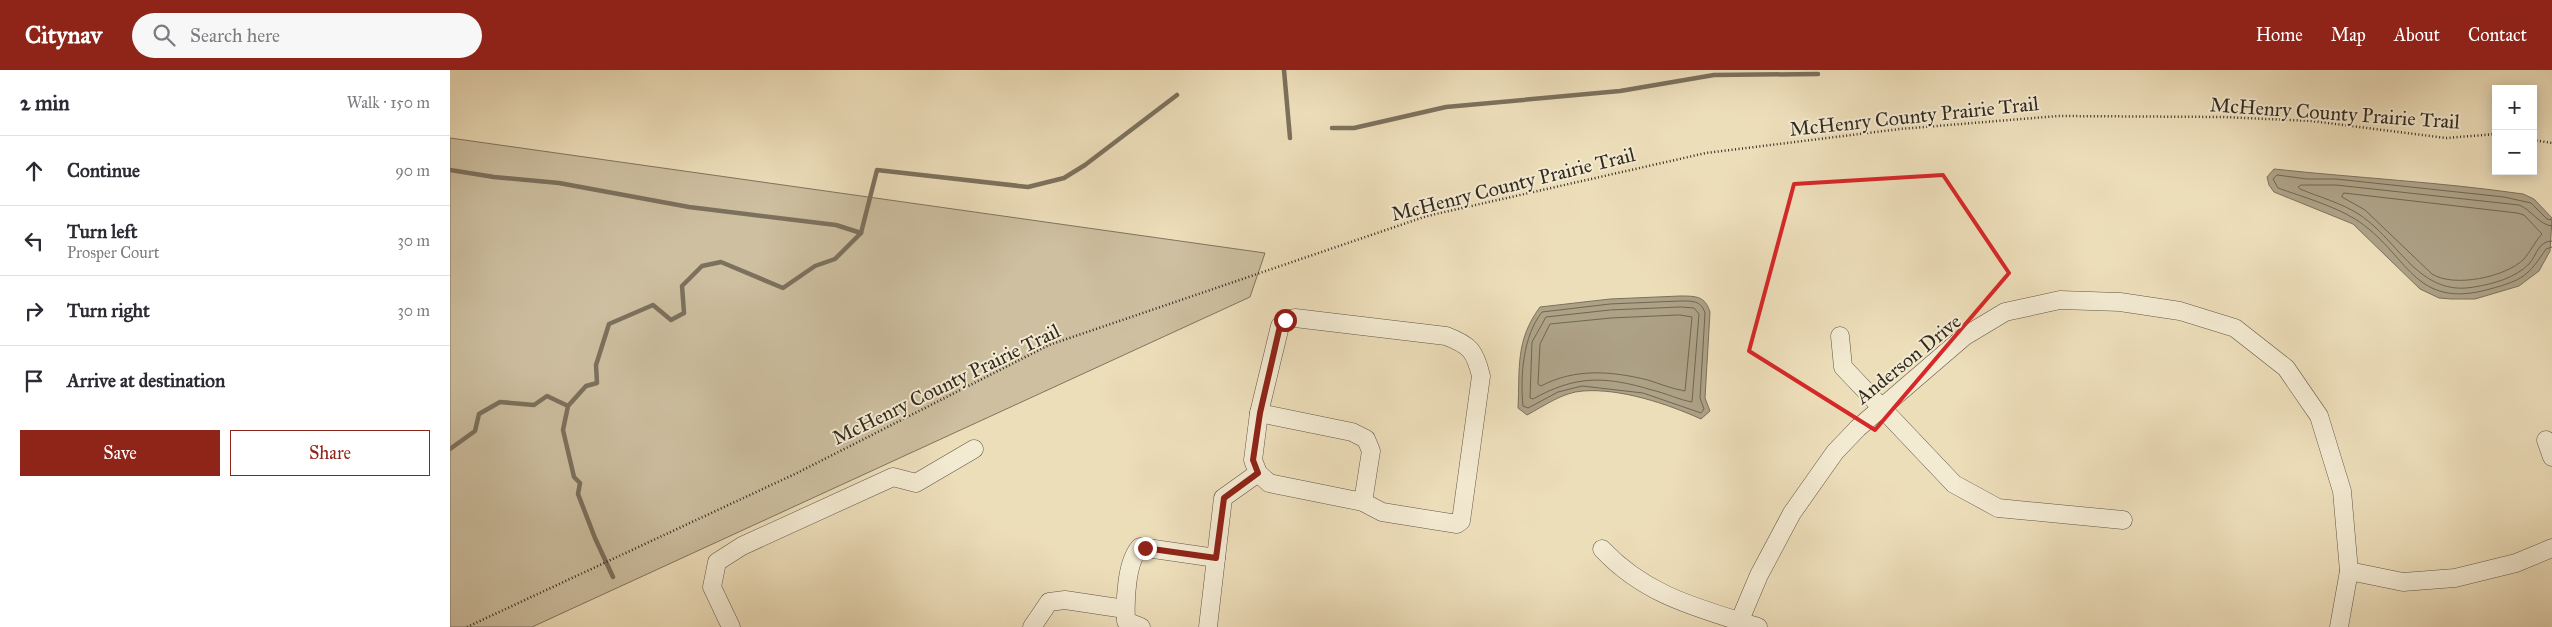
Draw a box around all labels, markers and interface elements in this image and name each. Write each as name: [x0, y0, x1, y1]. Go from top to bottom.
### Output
search box: [132, 13, 482, 58]
text: Citynav: [25, 20, 102, 50]
icon: search: [150, 21, 178, 49]
text: Search here: [190, 24, 280, 47]
text: Home: [2256, 24, 2303, 46]
text: Map: [2331, 24, 2366, 46]
text: About: [2394, 24, 2440, 46]
text: Contact: [2468, 24, 2527, 46]
map controls: [2492, 85, 2537, 175]
button: +: [2492, 85, 2537, 130]
text: 2 min: [20, 90, 70, 116]
street label: McHenry County Prairie Trail: [1788, 91, 2040, 141]
street label: McHenry County Prairie Trail: [2209, 92, 2461, 134]
text: Walk · 150 m: [347, 93, 430, 112]
button: −: [2492, 130, 2537, 175]
street label: McHenry County Prairie Trail: [1389, 142, 1638, 226]
icon: ahead: [20, 157, 48, 185]
text: Continue: [67, 159, 140, 182]
text: 90 m: [395, 161, 430, 180]
text: Turn left: [67, 220, 137, 243]
icon: left: [20, 227, 48, 255]
text: 30 m: [397, 231, 430, 250]
text: Prosper Court: [67, 243, 159, 262]
icon: right: [20, 297, 48, 325]
text: Turn right: [67, 299, 150, 322]
text: 30 m: [397, 301, 430, 320]
route start: [1274, 309, 1297, 332]
street label: Anderson Drive: [1850, 309, 1966, 410]
street label: McHenry County Prairie Trail: [828, 318, 1064, 450]
icon: arrive: [20, 367, 48, 395]
text: Arrive at destination: [67, 369, 225, 392]
button: Save: [20, 430, 220, 476]
button: Share: [230, 430, 430, 476]
route end: [1134, 537, 1157, 560]

